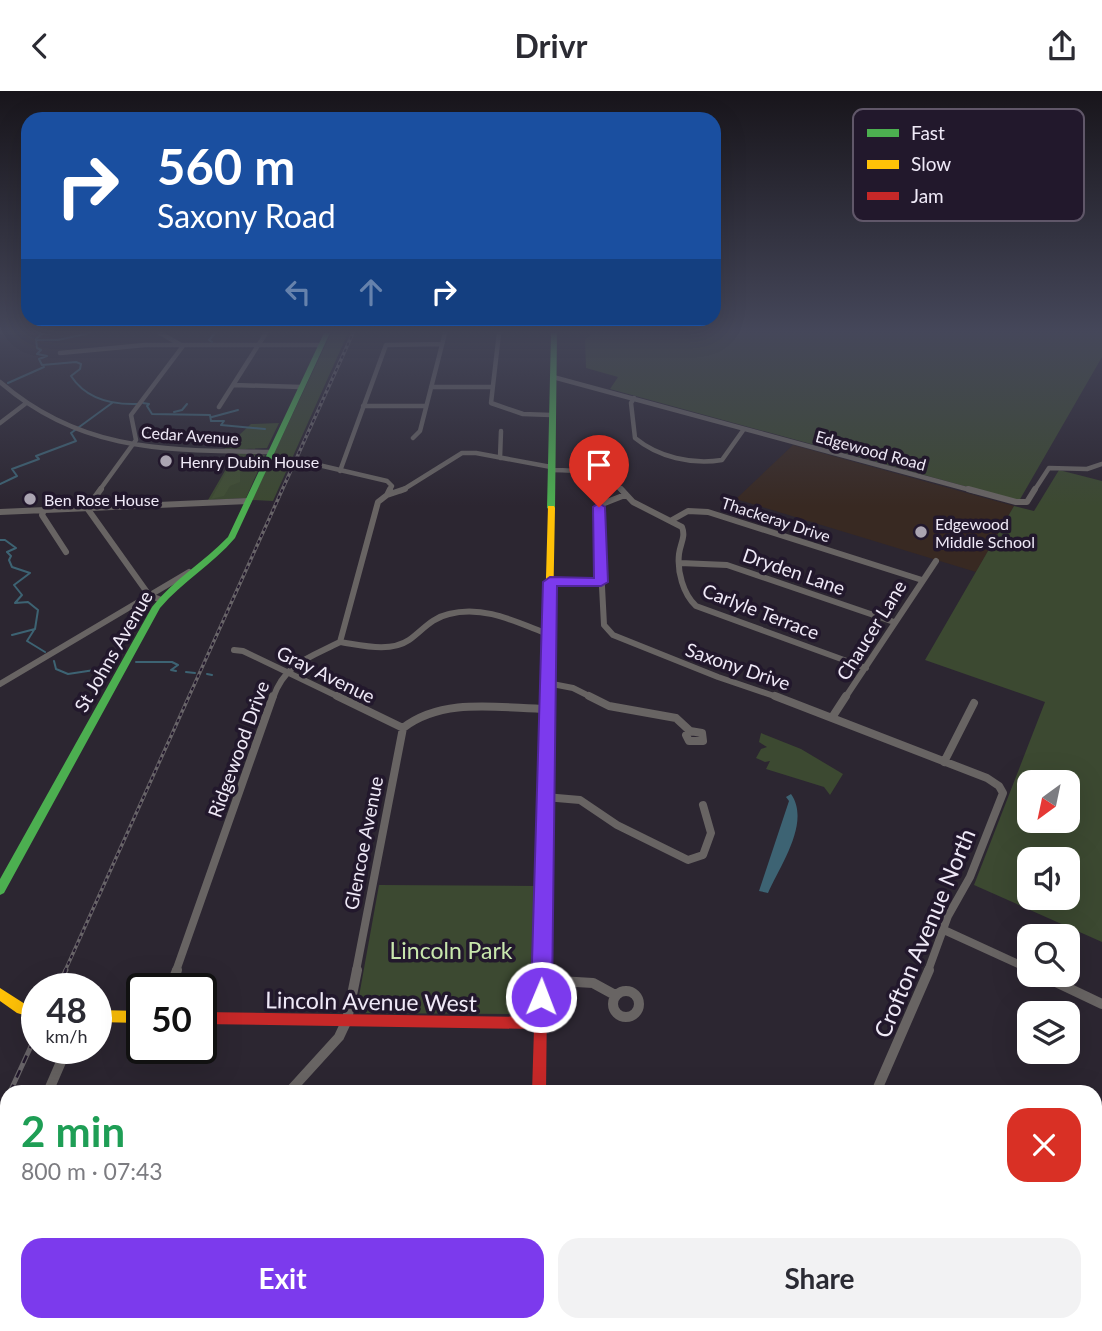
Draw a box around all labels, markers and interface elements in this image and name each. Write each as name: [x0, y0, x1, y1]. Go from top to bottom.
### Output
text: Drivr: [515, 26, 587, 65]
icon: back: [21, 27, 59, 65]
icon: share: [1043, 27, 1081, 65]
legend: [853, 109, 1084, 221]
text: Fast: [911, 121, 945, 144]
text: 560 m: [157, 137, 295, 195]
icon: right: [42, 140, 133, 231]
text: Slow: [911, 152, 951, 175]
text: Jam: [911, 184, 944, 207]
text: Saxony Road: [157, 196, 336, 235]
icon: left: [279, 273, 317, 311]
icon: ahead: [352, 273, 390, 311]
icon: right: [425, 273, 463, 311]
street label: Cedar Avenue: [141, 422, 239, 448]
street label: Edgewood Road: [814, 426, 928, 474]
pin: [569, 435, 629, 507]
icon: arrive: [580, 446, 618, 484]
place label: Henry Dubin House: [180, 452, 319, 471]
marker: Henry Dubin House: [158, 453, 174, 469]
place label: Ben Rose House: [44, 490, 159, 509]
marker: Ben Rose House: [22, 491, 38, 507]
street label: Thackeray Drive: [719, 492, 833, 546]
place label: Edgewood Middle School: [935, 514, 1035, 551]
marker: Edgewood Middle School: [913, 524, 929, 540]
street label: Dryden Lane: [740, 543, 848, 599]
street label: Chaucer Lane: [831, 576, 911, 684]
street label: Carlyle Terrace: [699, 578, 823, 644]
street label: St Johns Avenue: [69, 586, 157, 716]
street label: Saxony Drive: [683, 637, 793, 695]
street label: Gray Avenue: [273, 640, 379, 708]
street label: Ridgewood Drive: [203, 678, 273, 820]
north arrow: [1017, 770, 1080, 833]
map controls: [1017, 770, 1080, 1064]
street label: Glencoe Avenue: [339, 774, 387, 912]
street label: Crofton Avenue North: [867, 824, 981, 1042]
button: sound: [1017, 847, 1080, 910]
button: search: [1017, 924, 1080, 987]
park label: Lincoln Park: [389, 936, 513, 964]
position arrow: [504, 960, 578, 1034]
speed limit sign: 50: [126, 973, 217, 1064]
street label: Lincoln Avenue West: [265, 985, 478, 1017]
text: 48: [46, 988, 87, 1030]
button: layers: [1017, 1001, 1080, 1064]
text: km/h: [45, 1025, 88, 1047]
text: 2 min: [21, 1106, 125, 1156]
button: close: [1007, 1108, 1081, 1182]
text: 800 m · 07:43: [21, 1157, 163, 1185]
button: Exit: [21, 1238, 544, 1318]
button: Share: [558, 1238, 1081, 1318]

